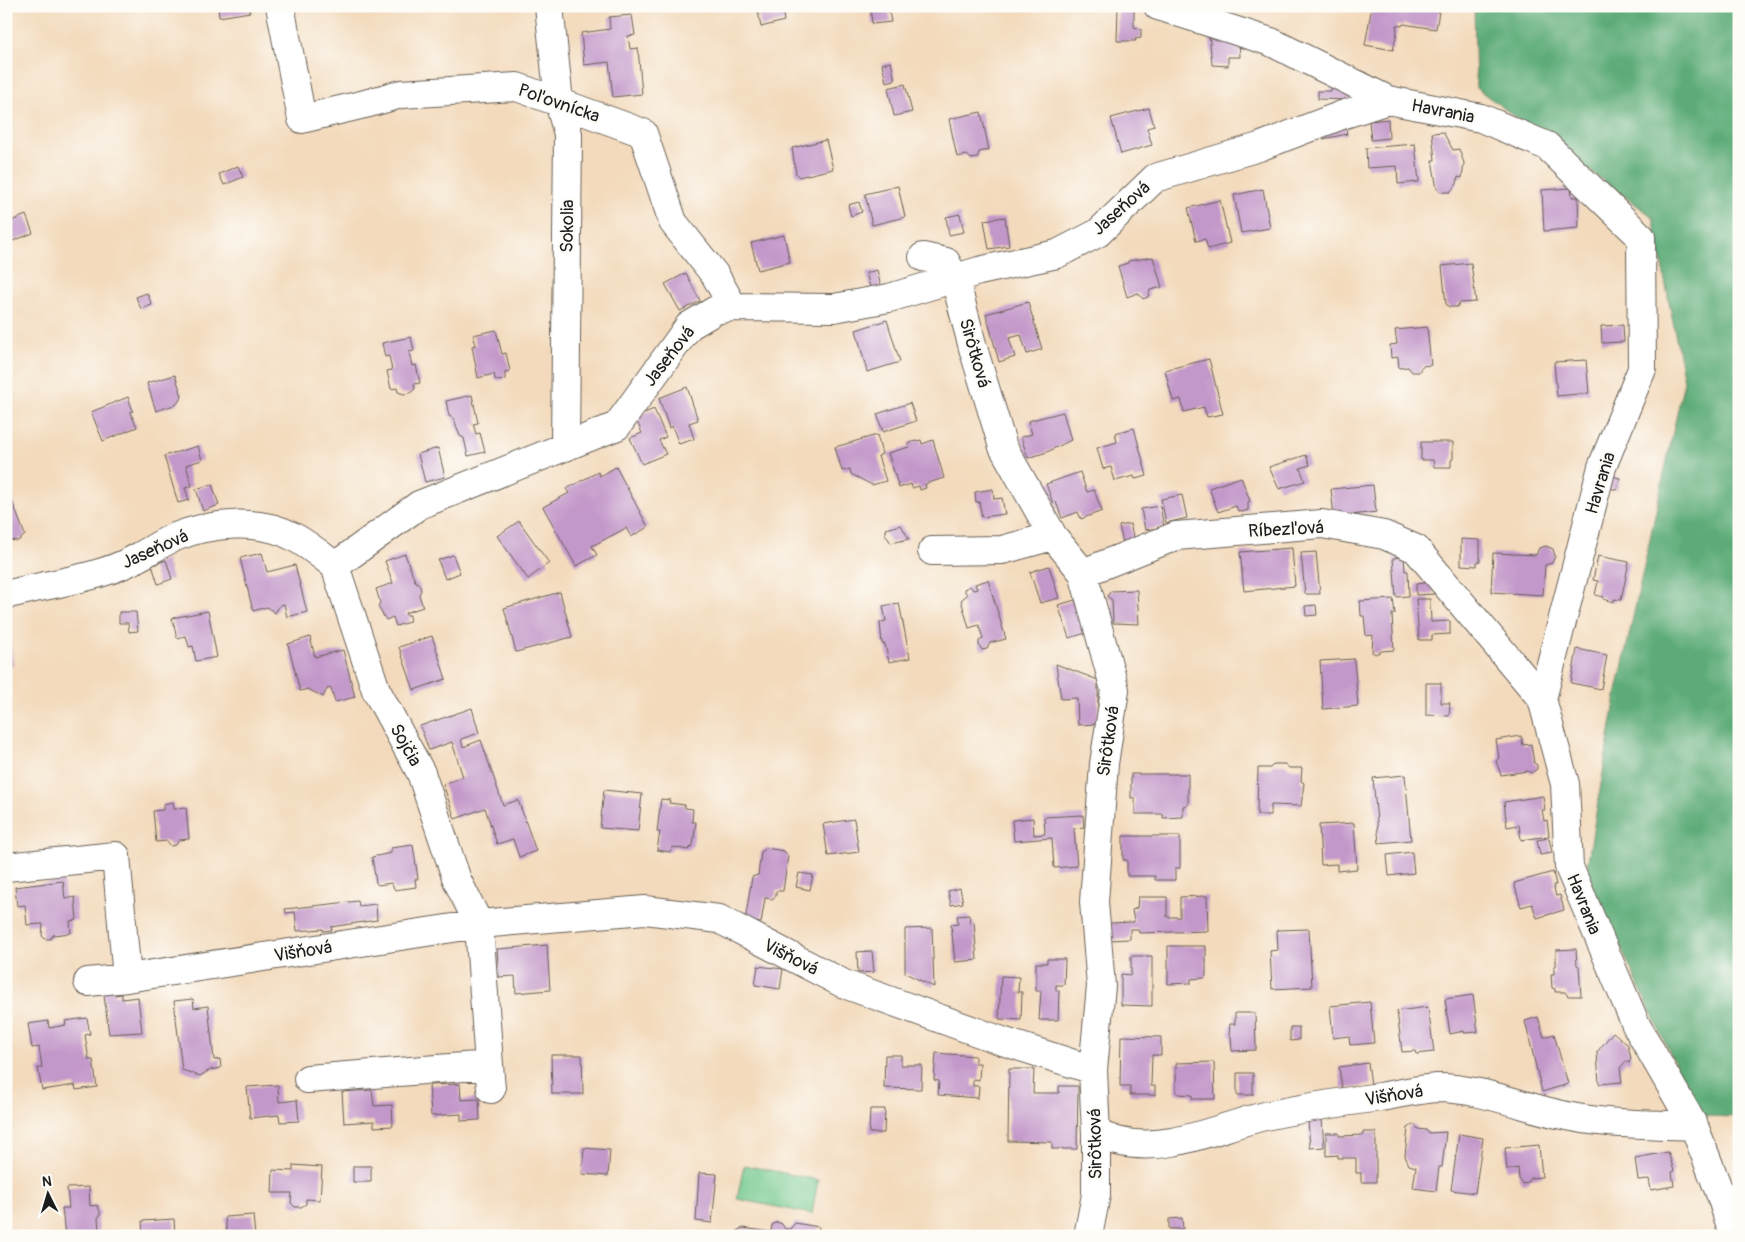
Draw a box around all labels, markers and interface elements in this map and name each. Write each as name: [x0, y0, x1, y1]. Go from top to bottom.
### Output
street label: Poľovnícka: [515, 79, 603, 128]
street label: Havrania: [1409, 94, 1476, 129]
street label: Jaseňová: [1087, 176, 1155, 240]
street label: Sokolia: [556, 199, 579, 253]
street label: Sirôtková: [954, 316, 995, 390]
street label: Jaseňová: [639, 321, 700, 391]
street label: Havrania: [1580, 449, 1621, 517]
street label: Ríbezľová: [1248, 516, 1325, 543]
street label: Jaseňová: [118, 525, 192, 574]
street label: Sirôtková: [1092, 704, 1125, 778]
street label: Sojčia: [385, 720, 427, 771]
street label: Havrania: [1561, 870, 1606, 938]
street label: Višňová: [759, 934, 822, 981]
street label: Višňová: [272, 936, 334, 967]
street label: Višňová: [1363, 1080, 1425, 1111]
street label: Sirôtková: [1083, 1108, 1108, 1180]
north arrow: [22, 1170, 72, 1220]
text: N: [41, 1173, 52, 1190]

